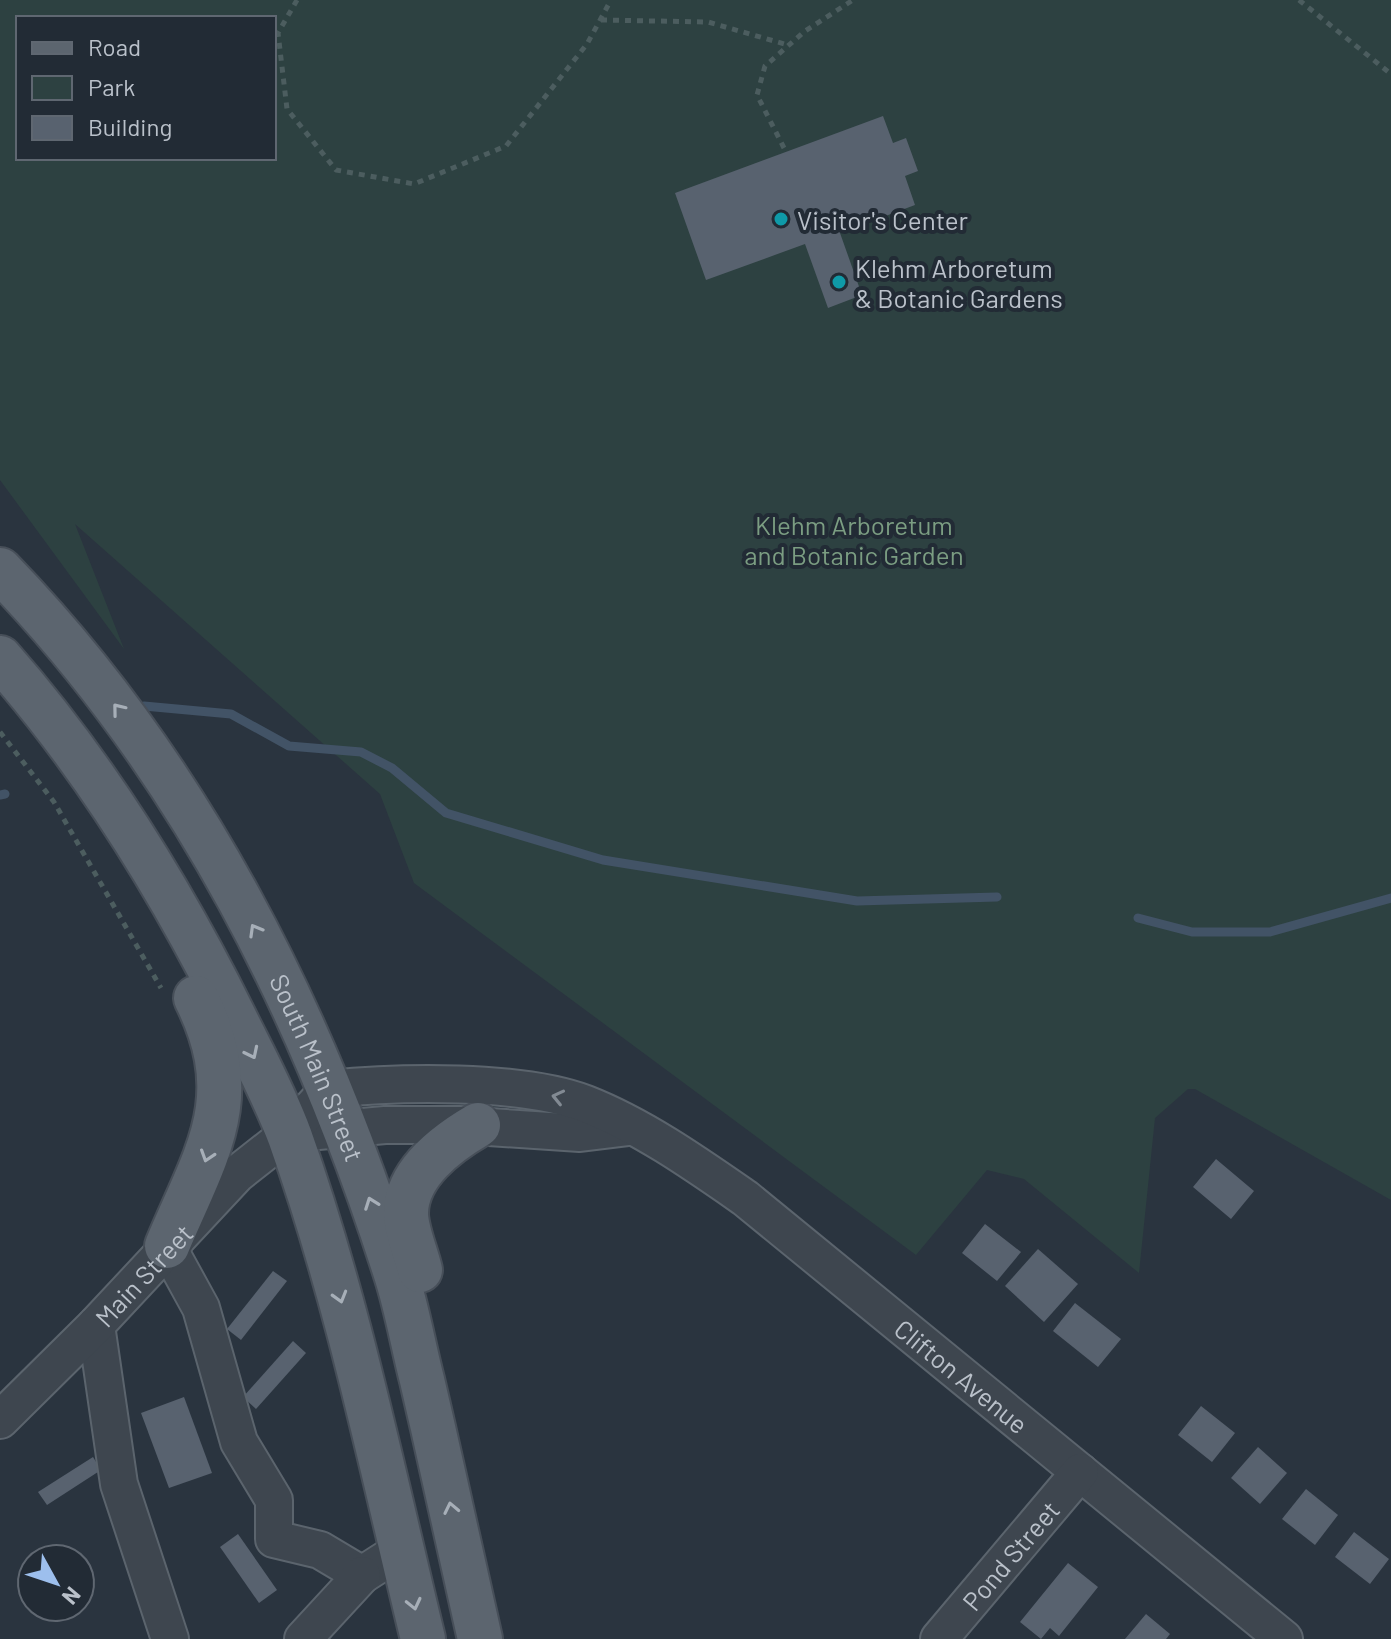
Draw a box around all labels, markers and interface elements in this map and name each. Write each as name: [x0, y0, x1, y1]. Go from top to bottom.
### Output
legend: [16, 16, 276, 160]
text: Road: [88, 32, 141, 61]
text: Park: [88, 72, 135, 101]
text: Building: [88, 112, 172, 141]
place label: Visitor's Center: [797, 204, 969, 235]
marker: Visitor's Center: [772, 210, 790, 228]
place label: Klehm Arboretum & Botanic Gardens: [855, 252, 1063, 313]
marker: Klehm Arboretum & Botanic Gardens: [830, 273, 848, 291]
park label: Klehm Arboretum and Botanic Garden: [744, 509, 964, 570]
one-way arrow: [113, 704, 128, 718]
one-way arrow: [249, 924, 265, 939]
street label: South Main Street: [264, 968, 371, 1165]
one-way arrow: [242, 1044, 258, 1059]
one-way arrow: [551, 1089, 565, 1106]
one-way arrow: [200, 1148, 216, 1162]
one-way arrow: [364, 1197, 380, 1211]
street label: Main Street: [88, 1217, 198, 1332]
one-way arrow: [331, 1289, 347, 1303]
street label: Clifton Avenue: [889, 1312, 1035, 1439]
street label: Pond Street: [955, 1494, 1065, 1616]
one-way arrow: [443, 1502, 460, 1515]
north arrow: [16, 1543, 96, 1623]
text: N: [57, 1583, 87, 1610]
one-way arrow: [405, 1597, 422, 1610]

